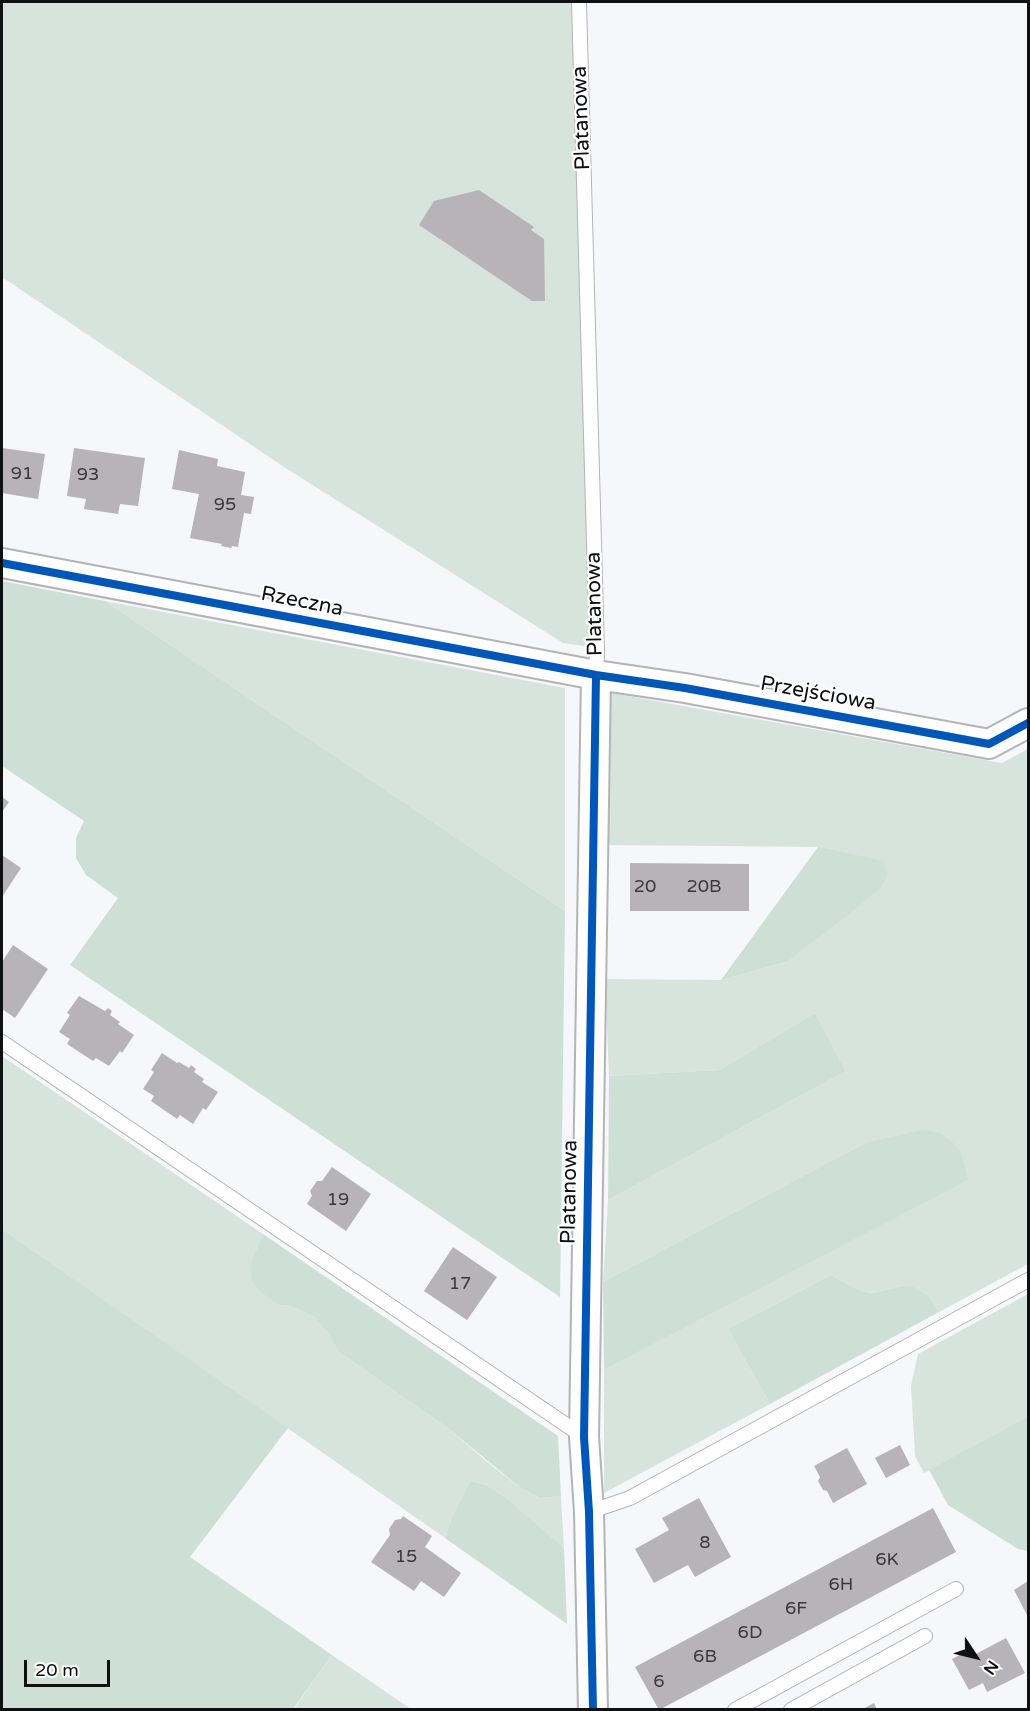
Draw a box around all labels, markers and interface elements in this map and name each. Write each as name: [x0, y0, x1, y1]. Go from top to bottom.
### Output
street label: Platanowa: [568, 65, 596, 171]
house number: 91: [11, 463, 33, 485]
house number: 93: [77, 464, 99, 486]
house number: 95: [214, 494, 236, 516]
street label: Platanowa: [581, 552, 609, 656]
street label: Rzeczna: [259, 582, 345, 622]
street label: Przejściowa: [758, 671, 878, 717]
house number: 20: [634, 876, 656, 898]
house number: 20B: [686, 876, 722, 898]
street label: Platanowa: [556, 1140, 584, 1244]
house number: 19: [327, 1189, 349, 1211]
house number: 17: [449, 1273, 471, 1295]
house number: 8: [699, 1532, 711, 1554]
house number: 15: [395, 1546, 417, 1568]
house number: 6K: [875, 1549, 899, 1571]
house number: 6H: [829, 1574, 853, 1596]
house number: 6F: [785, 1598, 807, 1620]
house number: 6D: [738, 1622, 762, 1644]
north arrow: [946, 1627, 1006, 1687]
house number: 6B: [693, 1646, 717, 1668]
scale bar: [27, 1648, 112, 1686]
text: N: [979, 1656, 1003, 1678]
text: 20 m: [35, 1659, 79, 1681]
house number: 6: [653, 1671, 665, 1693]

